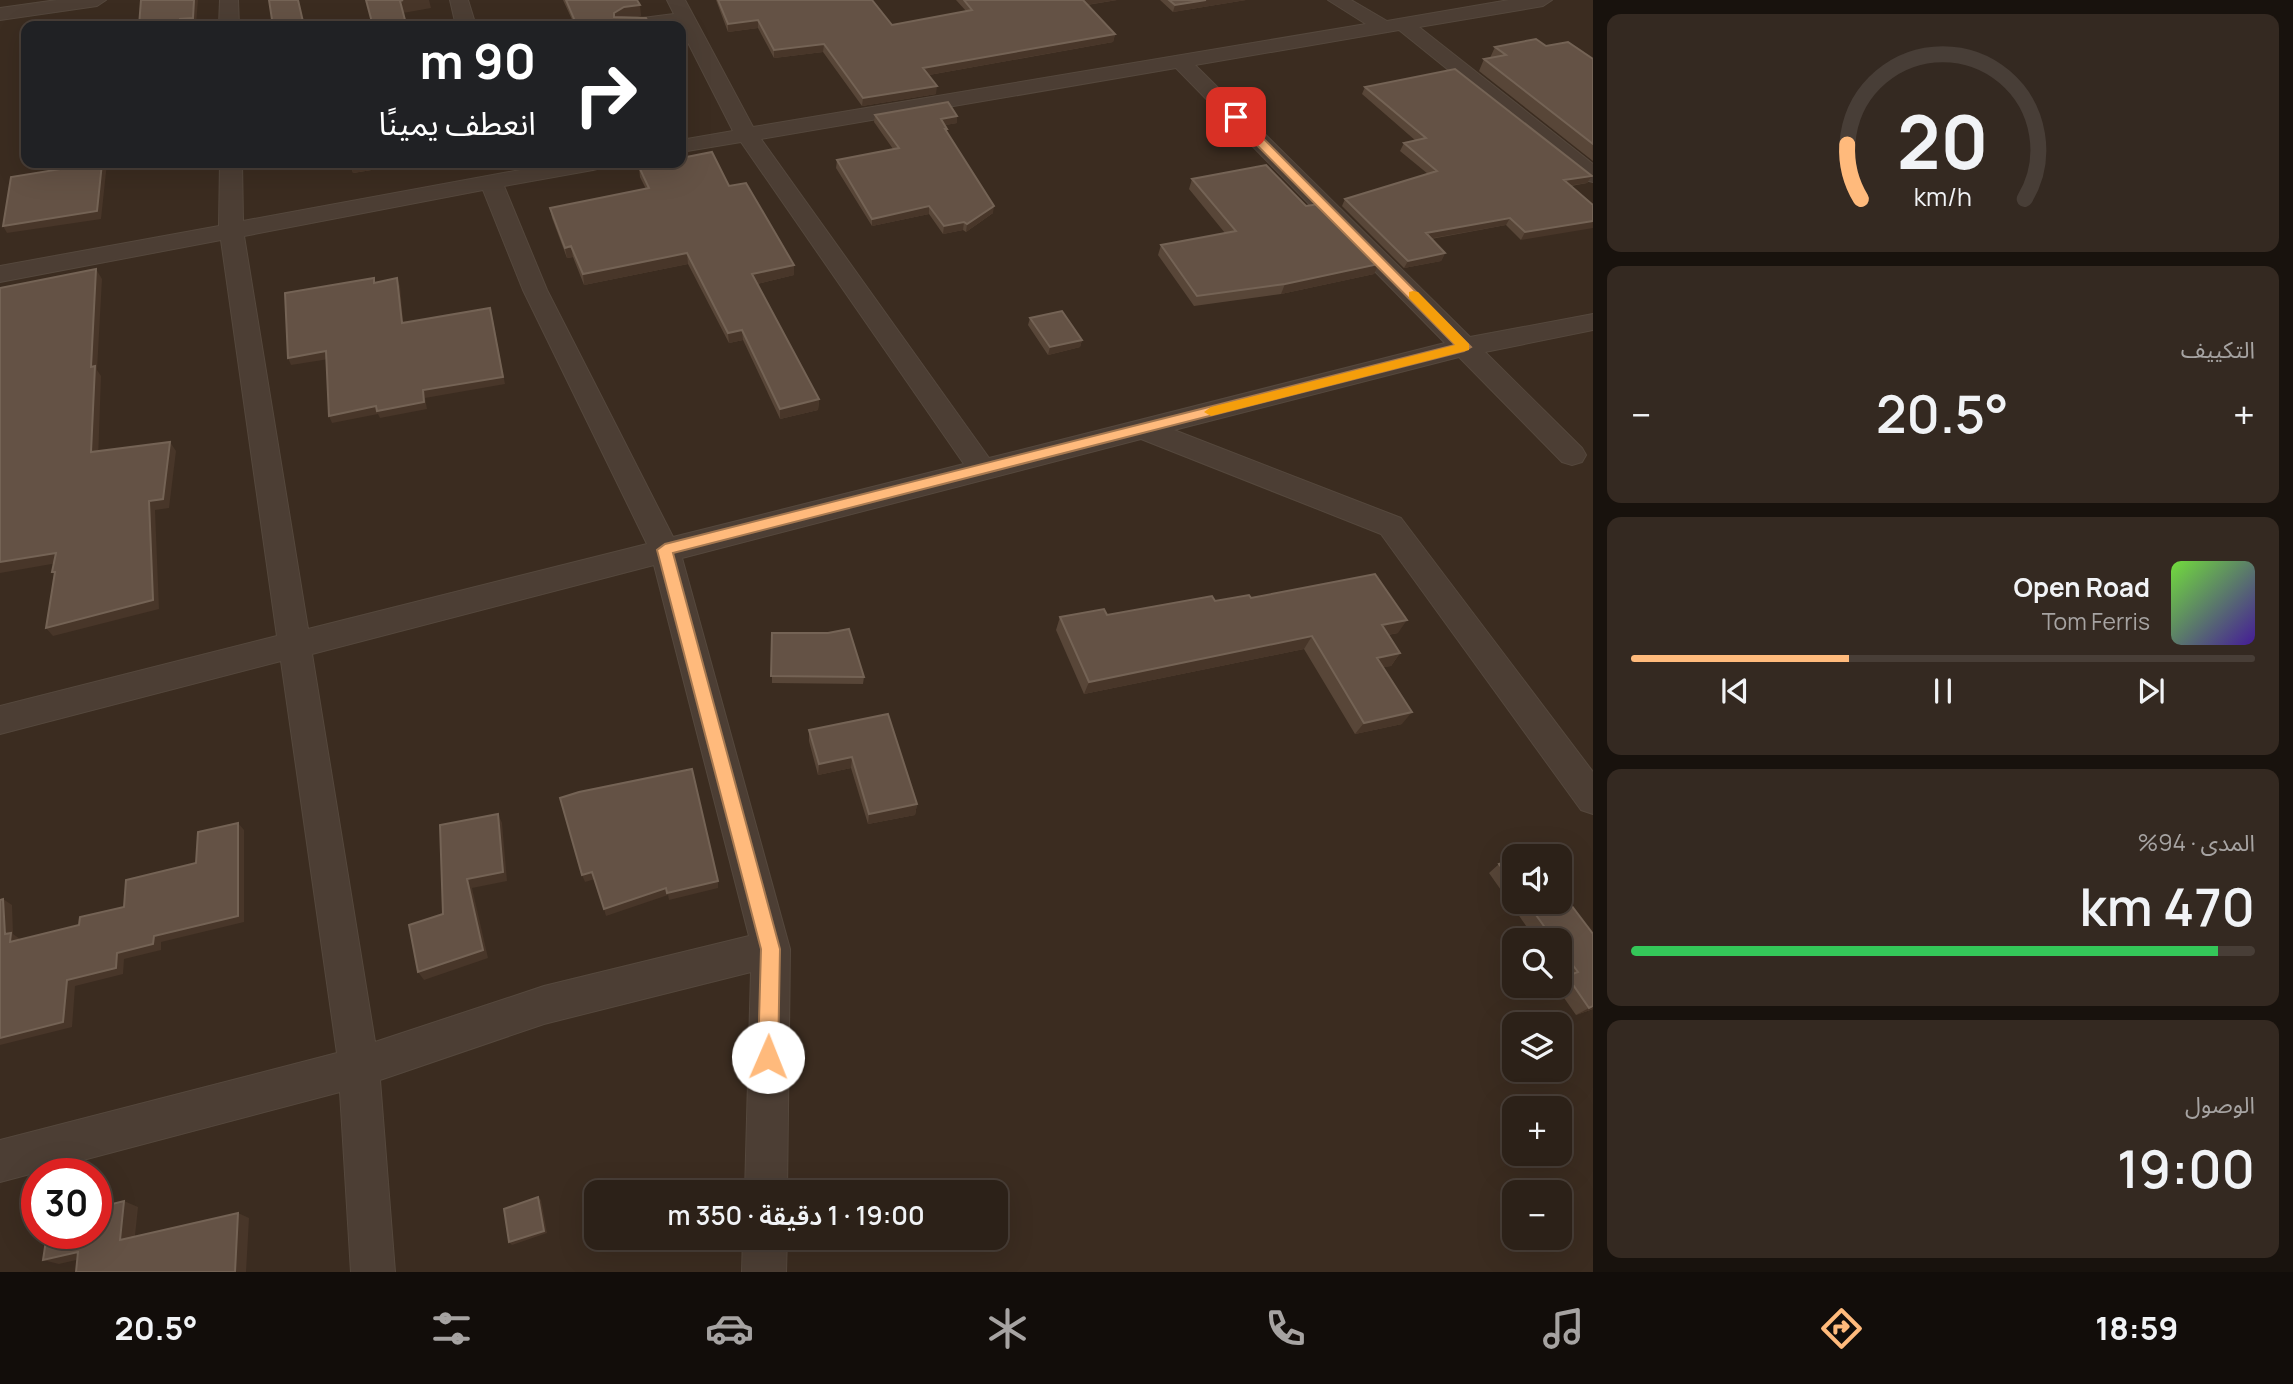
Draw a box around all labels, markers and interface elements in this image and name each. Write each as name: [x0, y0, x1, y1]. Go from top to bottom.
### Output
text: 90 m: [419, 27, 536, 94]
icon: right: [560, 49, 651, 140]
pin: [1206, 87, 1266, 147]
text: 20: [1897, 91, 1989, 191]
icon: arrive: [1217, 98, 1255, 136]
text: انعطف يمينًا: [379, 101, 536, 145]
text: km/h: [1914, 179, 1972, 214]
text: التكييف: [2181, 333, 2255, 365]
text: 20.5°: [1876, 378, 2009, 449]
text: −: [1631, 388, 1652, 440]
text: +: [2233, 388, 2255, 440]
text: Open Road: [2014, 569, 2150, 605]
text: Tom Ferris: [2042, 605, 2150, 637]
icon: previous: [1716, 672, 1754, 710]
icon: pause: [1924, 672, 1962, 710]
icon: next: [2132, 672, 2170, 710]
text: المدى · 94%: [2138, 826, 2255, 858]
map controls: [1502, 844, 1572, 1250]
button: sound: [1502, 844, 1572, 914]
text: 470 km: [2080, 871, 2255, 942]
button: search: [1502, 928, 1572, 998]
button: layers: [1502, 1012, 1572, 1082]
position arrow: [731, 1020, 805, 1094]
text: الوصول: [2185, 1088, 2255, 1120]
button: +: [1502, 1096, 1572, 1166]
text: 19:00: [2117, 1133, 2255, 1204]
speed limit sign: 30: [21, 1158, 112, 1249]
button: −: [1502, 1180, 1572, 1250]
text: 19:00 · 1 دقيقة · 350 m: [667, 1197, 925, 1233]
icon: filters: [427, 1304, 476, 1353]
icon: car: [705, 1304, 754, 1353]
icon: climate: [983, 1304, 1032, 1353]
icon: phone: [1261, 1304, 1310, 1353]
icon: music: [1539, 1304, 1588, 1353]
icon: directions: [1817, 1304, 1866, 1353]
text: 20.5°: [115, 1306, 198, 1350]
text: 18:59: [2095, 1306, 2178, 1350]

